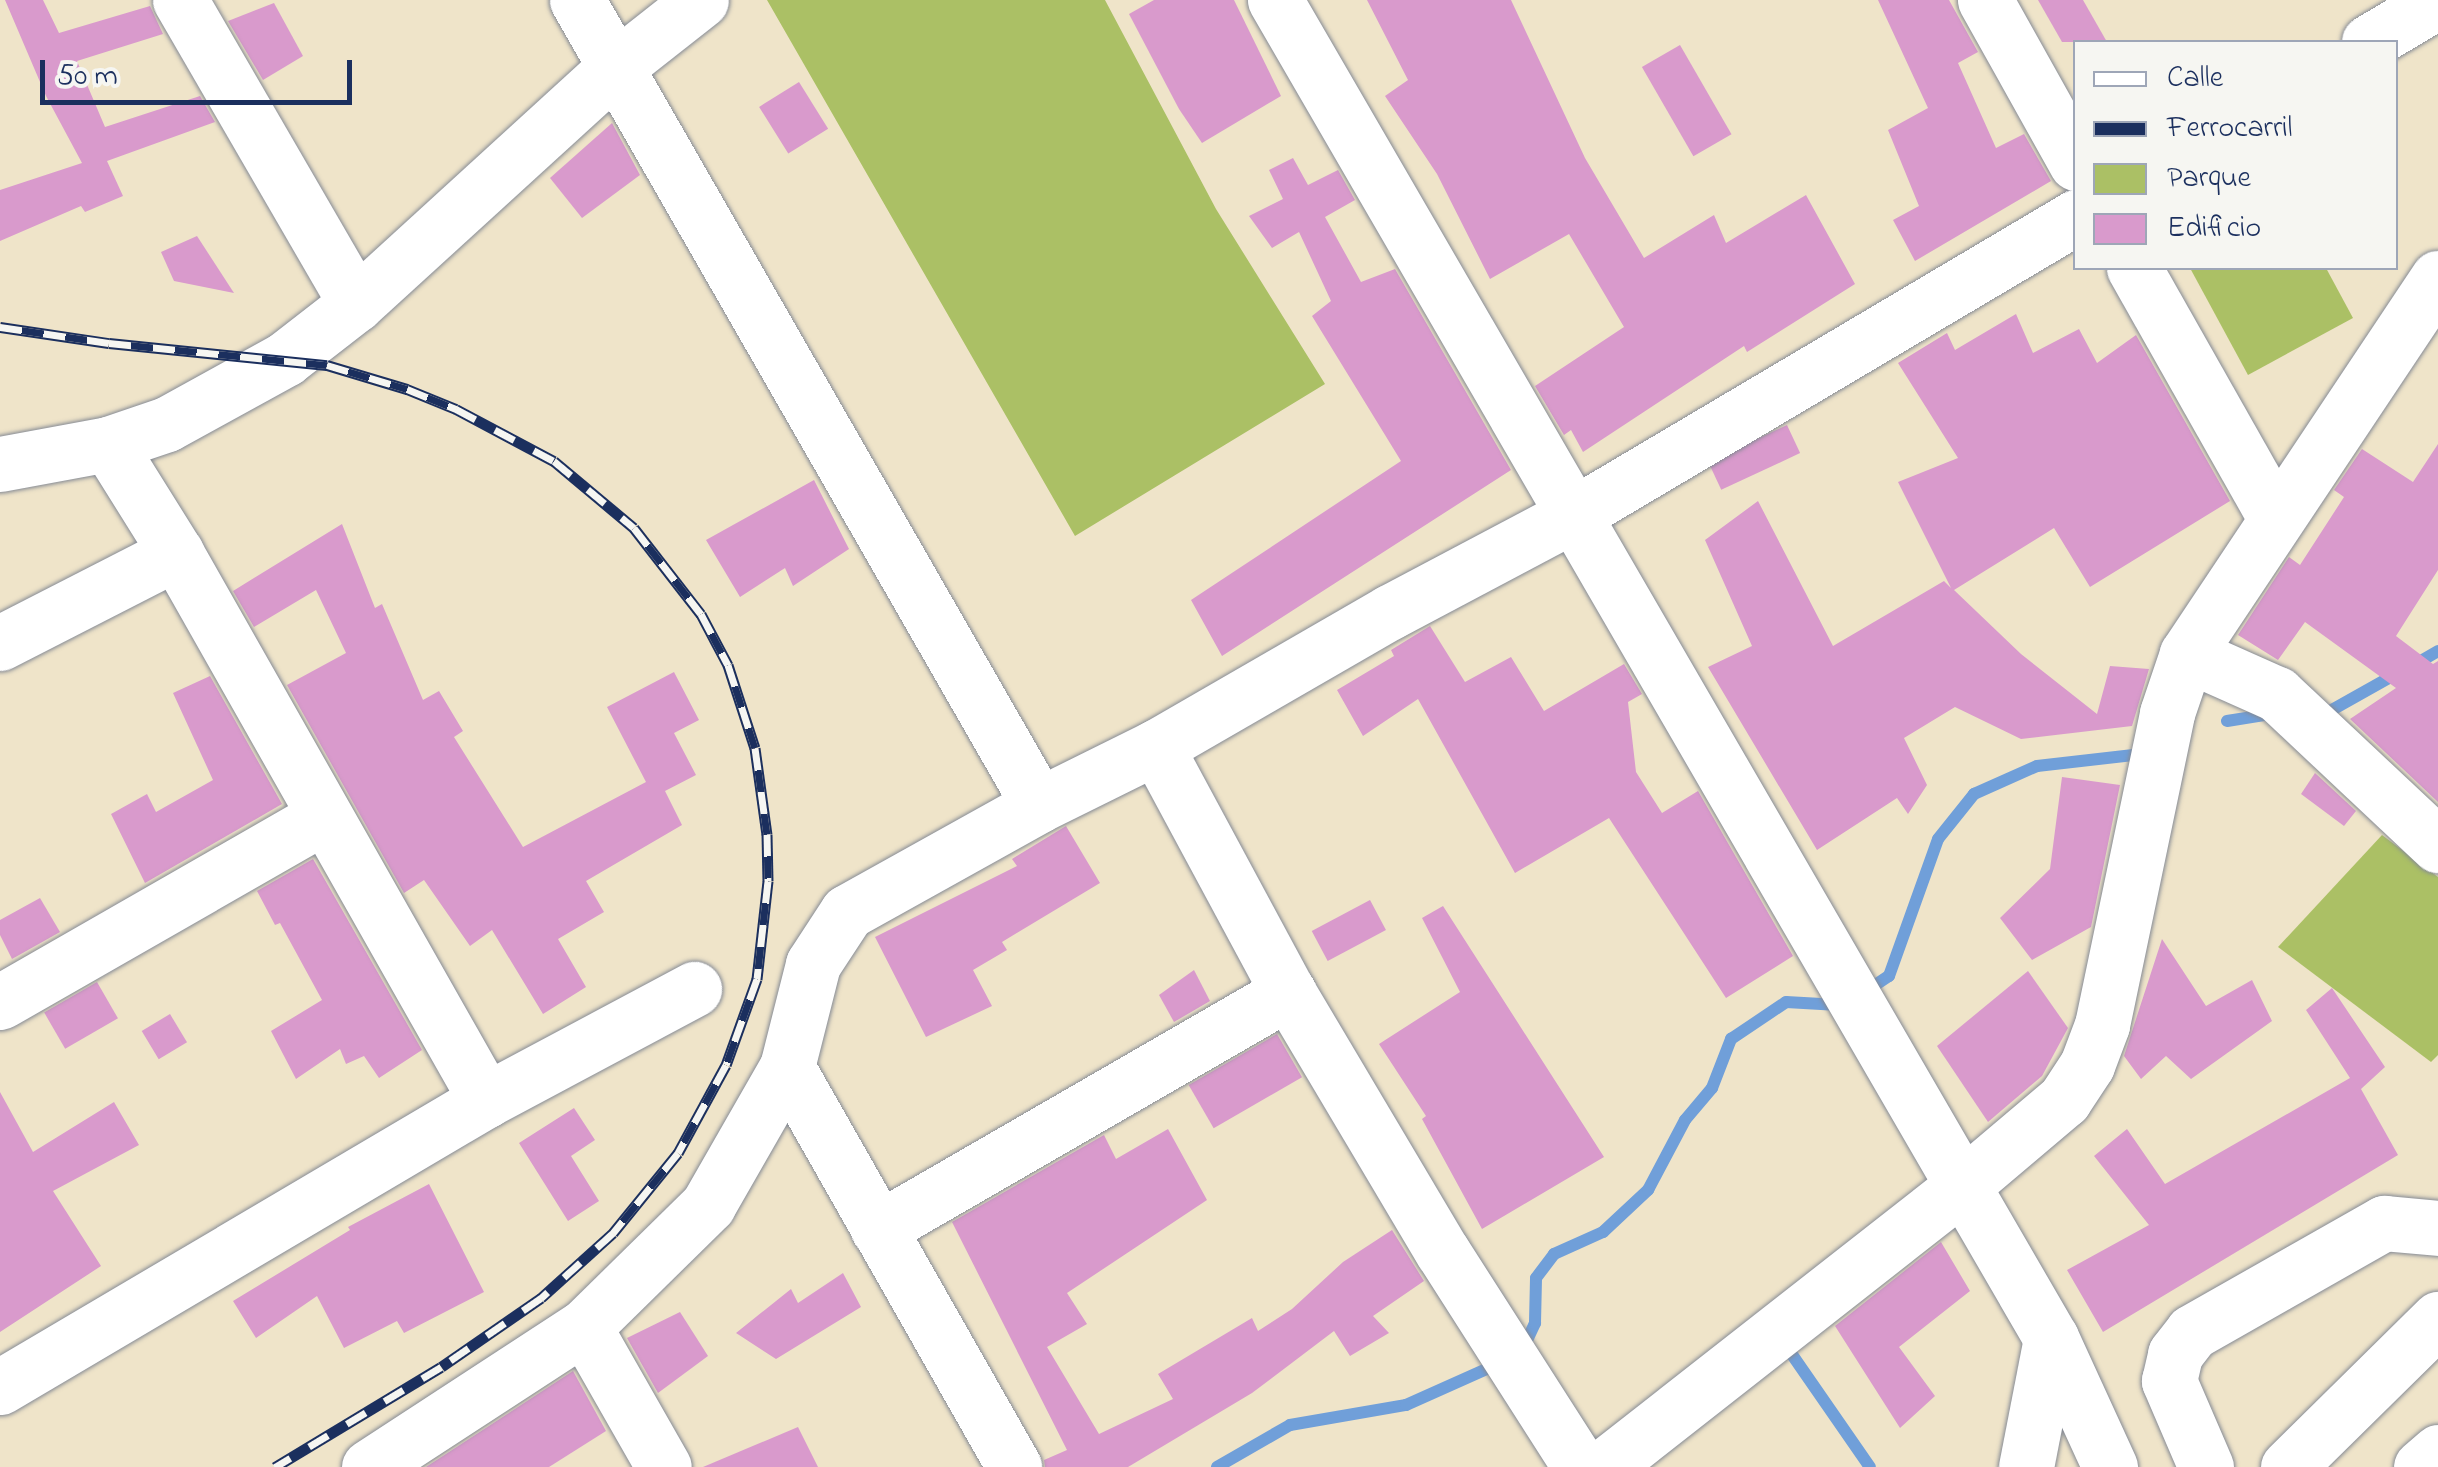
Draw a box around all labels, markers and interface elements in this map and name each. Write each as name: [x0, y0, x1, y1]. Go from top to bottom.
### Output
scale bar: [45, 40, 358, 102]
legend: [2073, 40, 2398, 270]
text: 50 m: [57, 55, 118, 99]
text: Calle: [2167, 57, 2223, 101]
text: Ferrocarril: [2167, 107, 2293, 151]
text: Parque: [2167, 157, 2251, 201]
text: Edificio: [2167, 207, 2261, 251]

